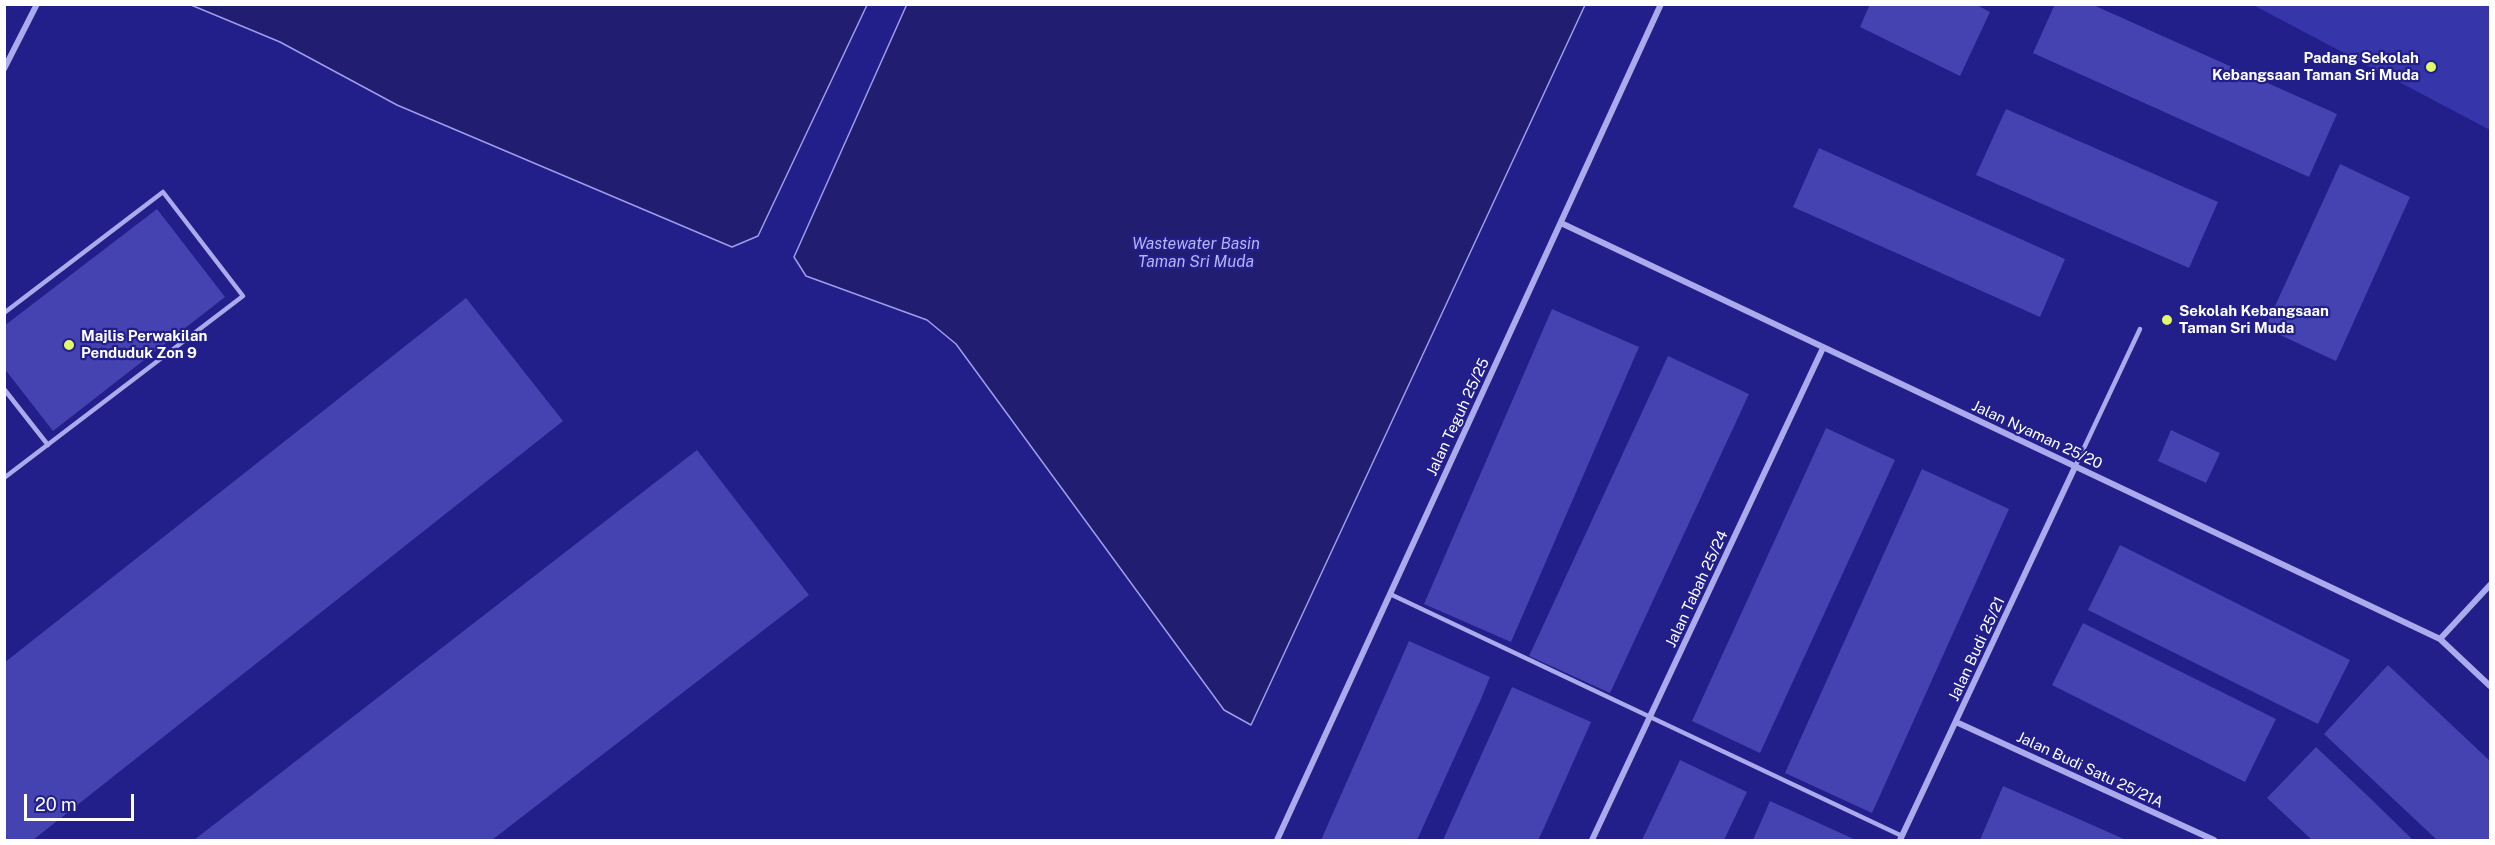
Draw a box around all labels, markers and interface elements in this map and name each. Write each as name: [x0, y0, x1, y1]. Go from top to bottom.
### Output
place label: Padang Sekolah Kebangsaan Taman Sri Muda: [2212, 49, 2419, 84]
marker: Padang Sekolah Kebangsaan Taman Sri Muda: [2424, 60, 2438, 74]
water label: Wastewater Basin Taman Sri Muda: [1132, 234, 1260, 272]
place label: Sekolah Kebangsaan Taman Sri Muda: [2179, 302, 2329, 337]
marker: Sekolah Kebangsaan Taman Sri Muda: [2160, 313, 2174, 327]
place label: Majlis Perwakilan Penduduk Zon 9: [81, 327, 207, 362]
marker: Majlis Perwakilan Penduduk Zon 9: [62, 338, 76, 352]
street label: Jalan Teguh 25/25: [1423, 355, 1493, 479]
street label: Jalan Nyaman 25/20: [1969, 397, 2105, 473]
street label: Jalan Tabah 25/24: [1662, 528, 1732, 650]
street label: Jalan Budi 25/21: [1945, 594, 2009, 704]
street label: Jalan Budi Satu 25/21A: [2014, 728, 2166, 812]
scale bar: [27, 782, 136, 820]
text: 20 m: [35, 794, 77, 815]

